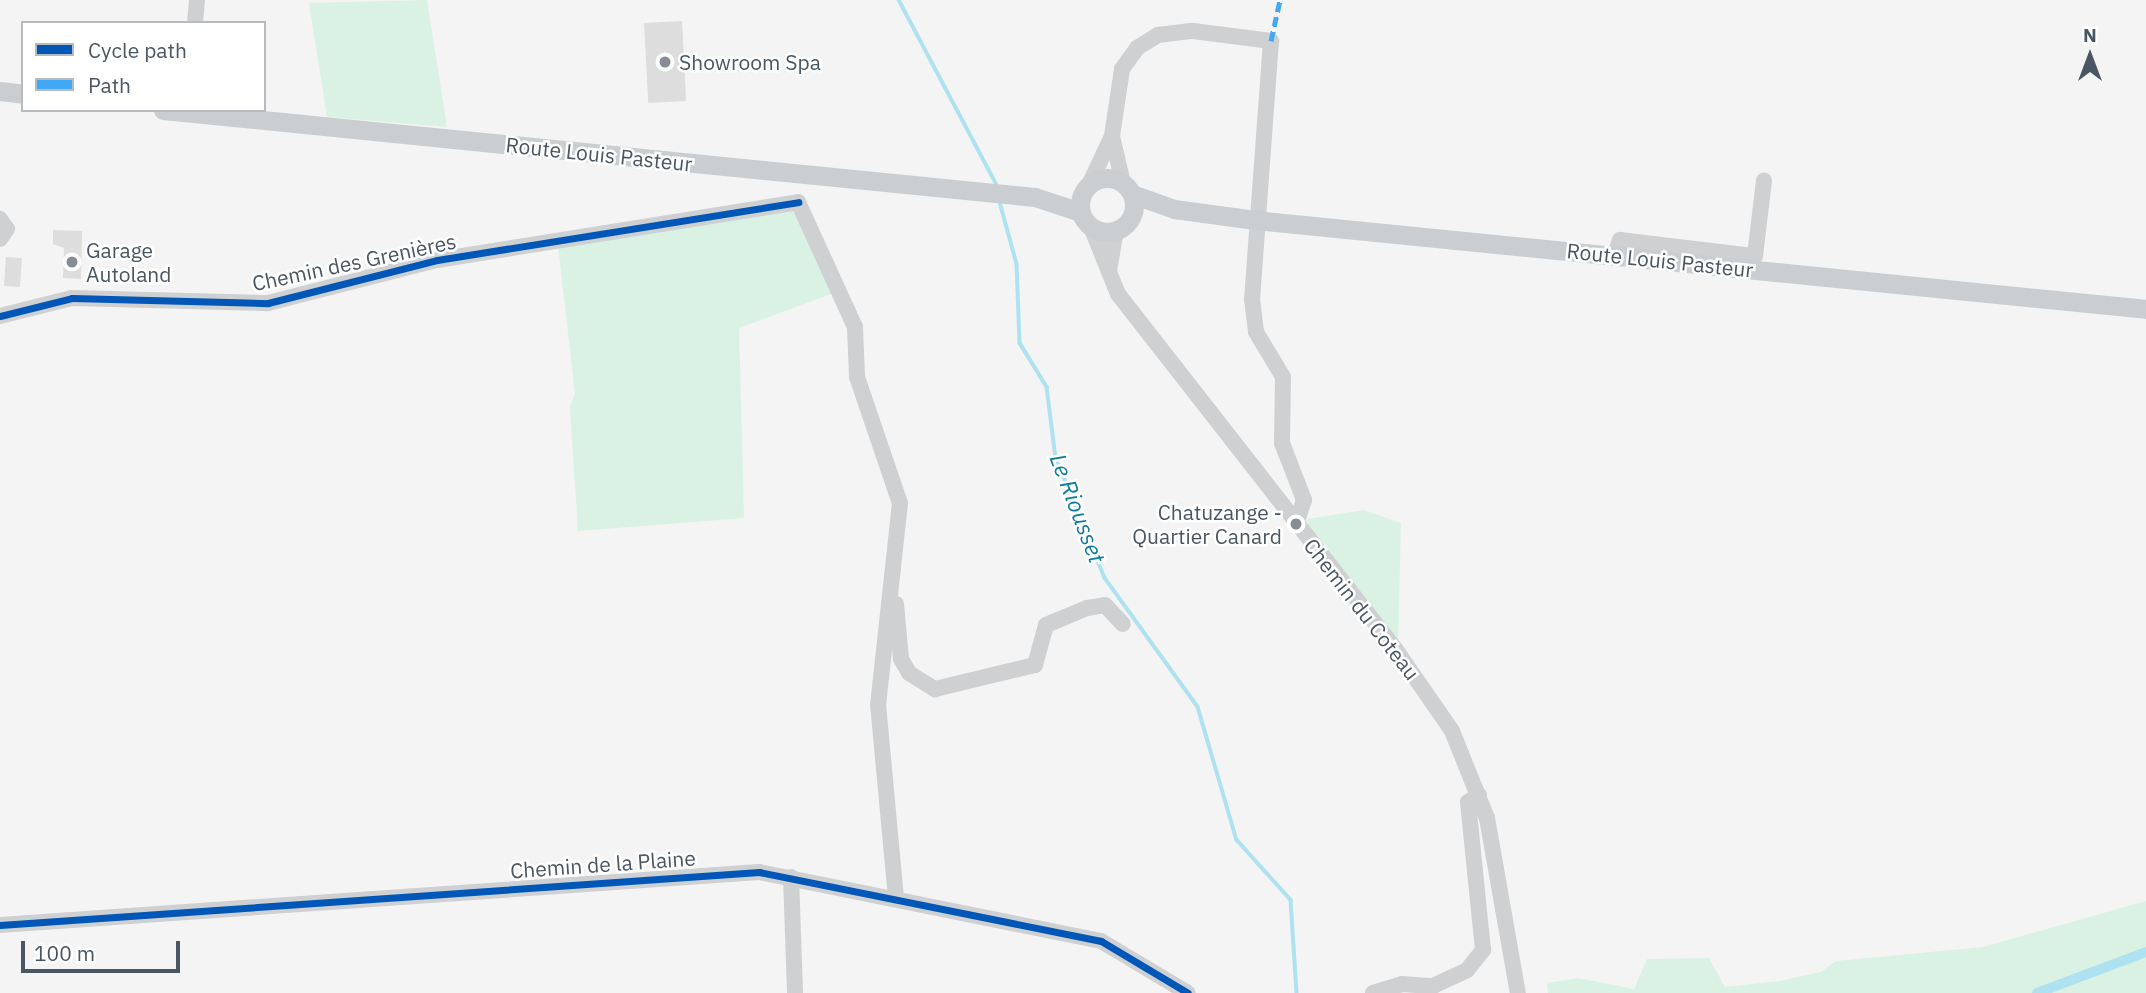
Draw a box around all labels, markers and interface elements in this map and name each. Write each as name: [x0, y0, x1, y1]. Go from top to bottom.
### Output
legend: [21, 21, 266, 112]
north arrow: [2055, 21, 2125, 91]
text: N: [2083, 23, 2097, 47]
text: Cycle path: [88, 36, 187, 64]
place label: Showroom Spa: [679, 49, 821, 75]
marker: Showroom Spa: [657, 54, 673, 70]
text: Path: [88, 71, 131, 99]
street label: Route Louis Pasteur: [505, 132, 693, 176]
street label: Chemin des Grenières: [250, 228, 458, 296]
place label: Garage Autoland: [86, 237, 171, 287]
street label: Route Louis Pasteur: [1566, 238, 1754, 282]
marker: Garage Autoland: [64, 254, 80, 270]
water label: Le Riousset: [1045, 450, 1111, 566]
place label: Chatuzange - Quartier Canard: [1132, 499, 1282, 549]
marker: Chatuzange - Quartier Canard: [1288, 516, 1304, 532]
street label: Chemin du Coteau: [1299, 533, 1425, 685]
street label: Chemin de la Plaine: [509, 845, 697, 883]
scale bar: [24, 926, 184, 970]
text: 100 m: [34, 939, 95, 967]

